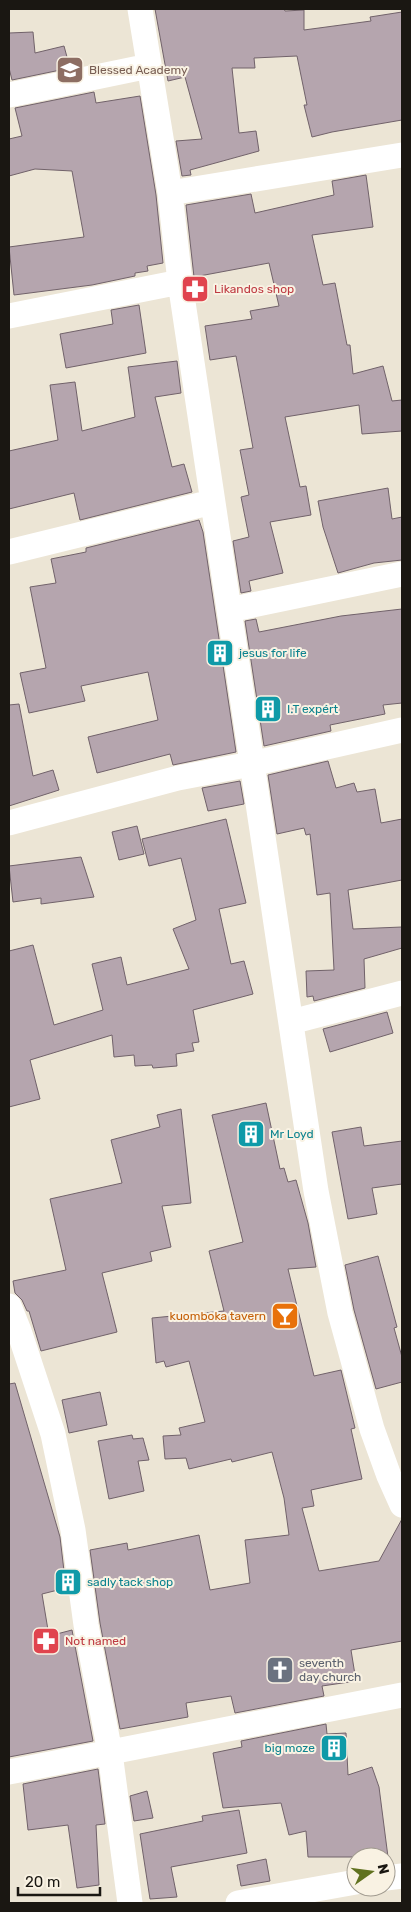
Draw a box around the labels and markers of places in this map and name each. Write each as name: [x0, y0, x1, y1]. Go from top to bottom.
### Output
school or university icon: Blessed Academy: [55, 55, 85, 85]
place label: Blessed Academy: [89, 63, 188, 77]
pharmacy icon: Likandos shop: [180, 274, 210, 304]
place label: Likandos shop: [214, 282, 294, 296]
building icon: jesus for life: [205, 638, 235, 668]
place label: jesus for life: [238, 646, 307, 660]
building icon: I.T expért: [253, 694, 283, 724]
place label: I.T expért: [287, 702, 339, 716]
building icon: Mr Loyd: [236, 1119, 266, 1149]
place label: Mr Loyd: [270, 1127, 314, 1141]
bar icon: kuomboka tavern: [270, 1301, 300, 1331]
place label: kuomboka tavern: [169, 1309, 266, 1323]
building icon: sadly tack shop: [53, 1567, 83, 1597]
place label: sadly tack shop: [87, 1575, 173, 1589]
pharmacy icon: Not named: [31, 1626, 61, 1656]
place label: Not named: [65, 1634, 126, 1648]
church icon: seventh day church: [265, 1655, 295, 1685]
place label: seventh day church: [299, 1656, 361, 1684]
building icon: big moze: [319, 1733, 349, 1763]
place label: big moze: [265, 1741, 315, 1755]

